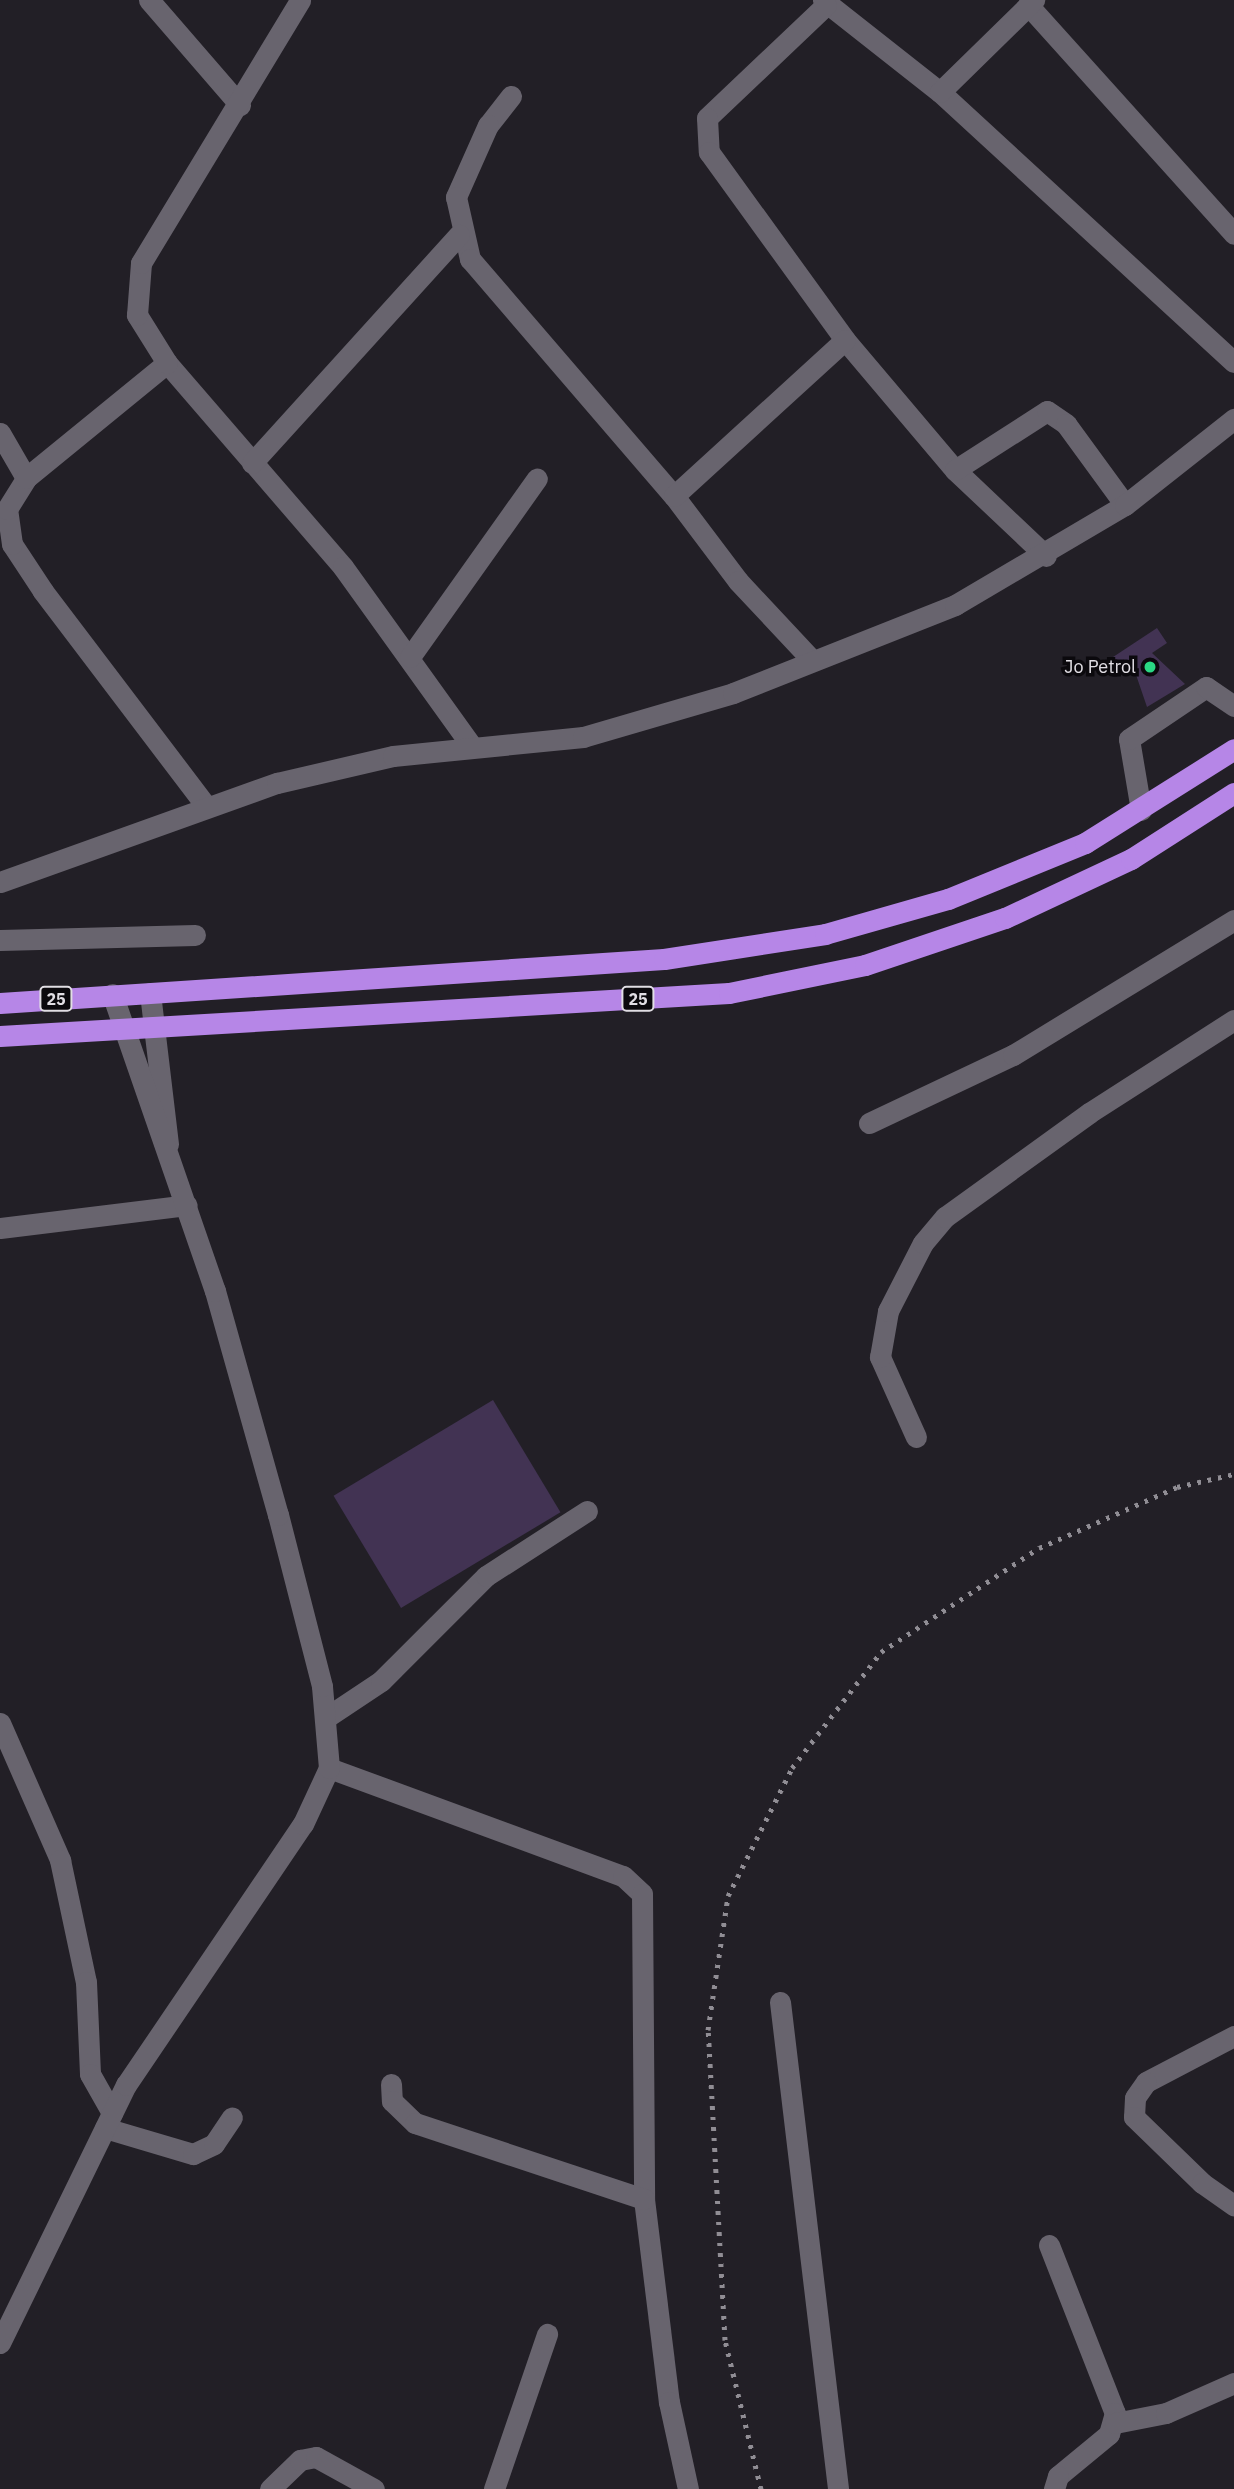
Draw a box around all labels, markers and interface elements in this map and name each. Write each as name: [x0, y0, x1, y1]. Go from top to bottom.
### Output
place label: Jo Petrol: [1064, 656, 1136, 678]
marker: Jo Petrol: [1142, 659, 1158, 675]
road number: 25: [38, 987, 74, 1012]
road number: 25: [620, 987, 656, 1012]

